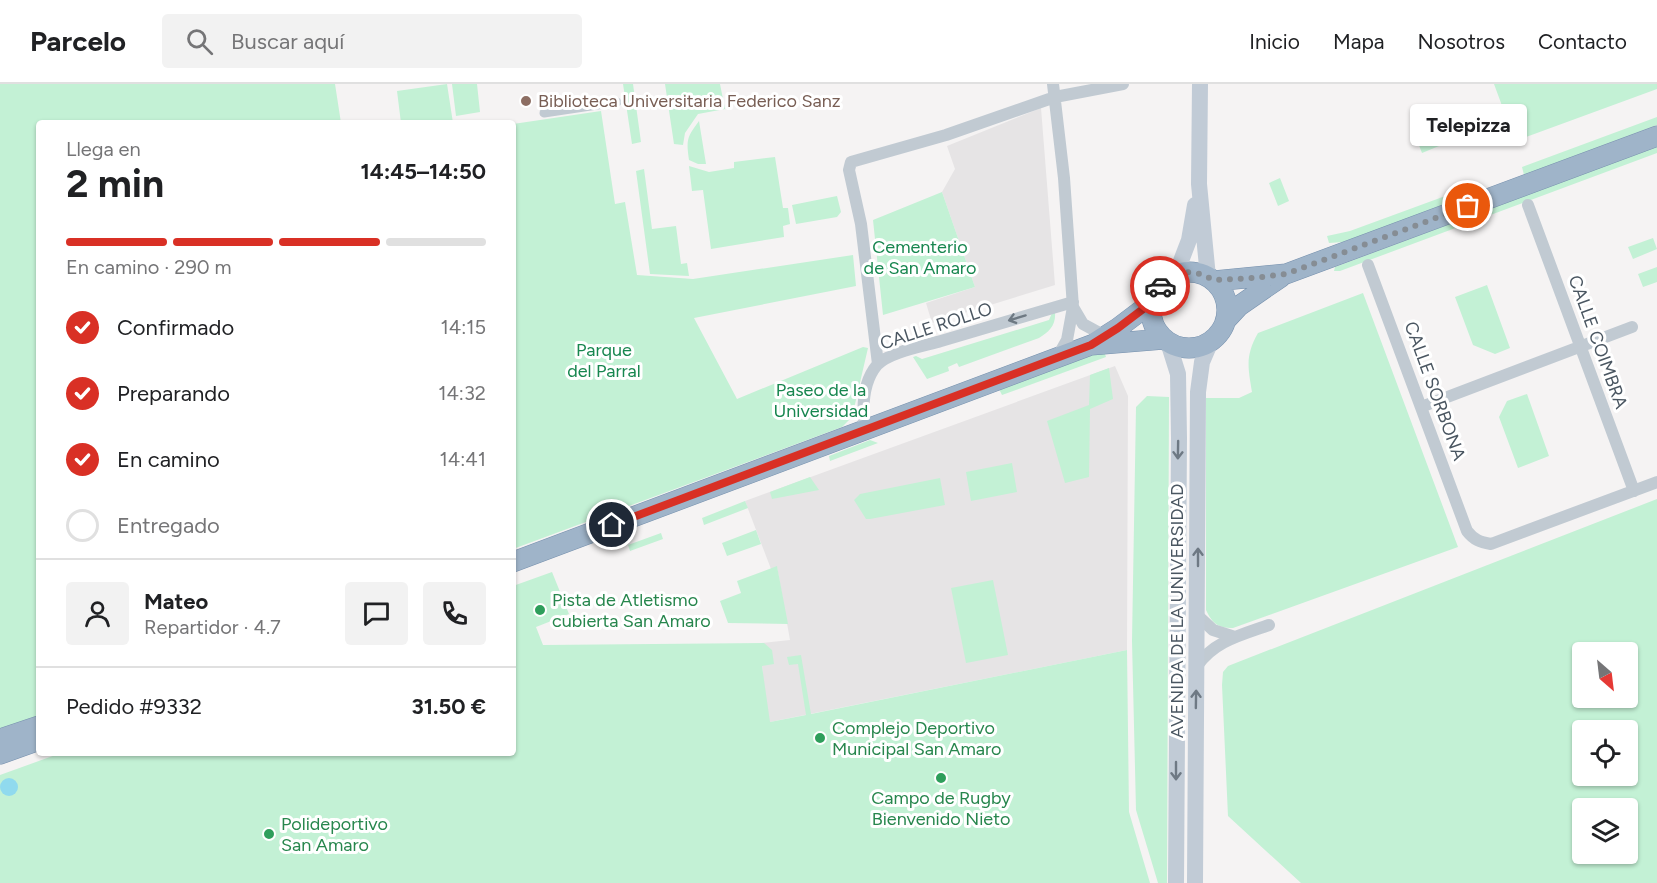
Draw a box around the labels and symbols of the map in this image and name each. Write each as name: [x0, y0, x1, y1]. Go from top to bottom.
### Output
place label: Biblioteca Universitaria Federico Sanz: [538, 90, 841, 112]
marker: Biblioteca Universitaria Federico Sanz: [519, 94, 533, 108]
callout: Telepizza: [1410, 104, 1526, 146]
pin: [1442, 180, 1493, 231]
park label: Cementerio de San Amaro: [864, 236, 976, 279]
courier: [1130, 256, 1190, 316]
street label: CALLE COIMBRA: [1564, 272, 1632, 412]
street label: CALLE ROLLO: [877, 298, 995, 354]
one-way arrow: [1008, 313, 1027, 324]
street label: CALLE SORBONA: [1400, 318, 1470, 464]
park label: Parque del Parral: [567, 339, 641, 382]
park label: Paseo de la Universidad: [774, 379, 868, 422]
one-way arrow: [1173, 440, 1184, 460]
street label: AVENIDA DE LA UNIVERSIDAD: [1166, 484, 1188, 738]
pin: [586, 499, 637, 550]
one-way arrow: [1192, 548, 1204, 568]
place label: Pista de Atletismo cubierta San Amaro: [552, 589, 711, 632]
marker: Pista de Atletismo cubierta San Amaro: [533, 603, 547, 617]
north arrow: [1572, 642, 1638, 708]
one-way arrow: [1190, 689, 1202, 709]
place label: Complejo Deportivo Municipal San Amaro: [832, 717, 1002, 760]
marker: Complejo Deportivo Municipal San Amaro: [813, 731, 827, 745]
one-way arrow: [1170, 761, 1182, 781]
marker: Campo de Rugby Bienvenido Nieto: [934, 771, 948, 785]
place label: Campo de Rugby Bienvenido Nieto: [871, 787, 1011, 830]
place label: Polideportivo San Amaro: [281, 813, 388, 856]
marker: Polideportivo San Amaro: [262, 827, 276, 841]

